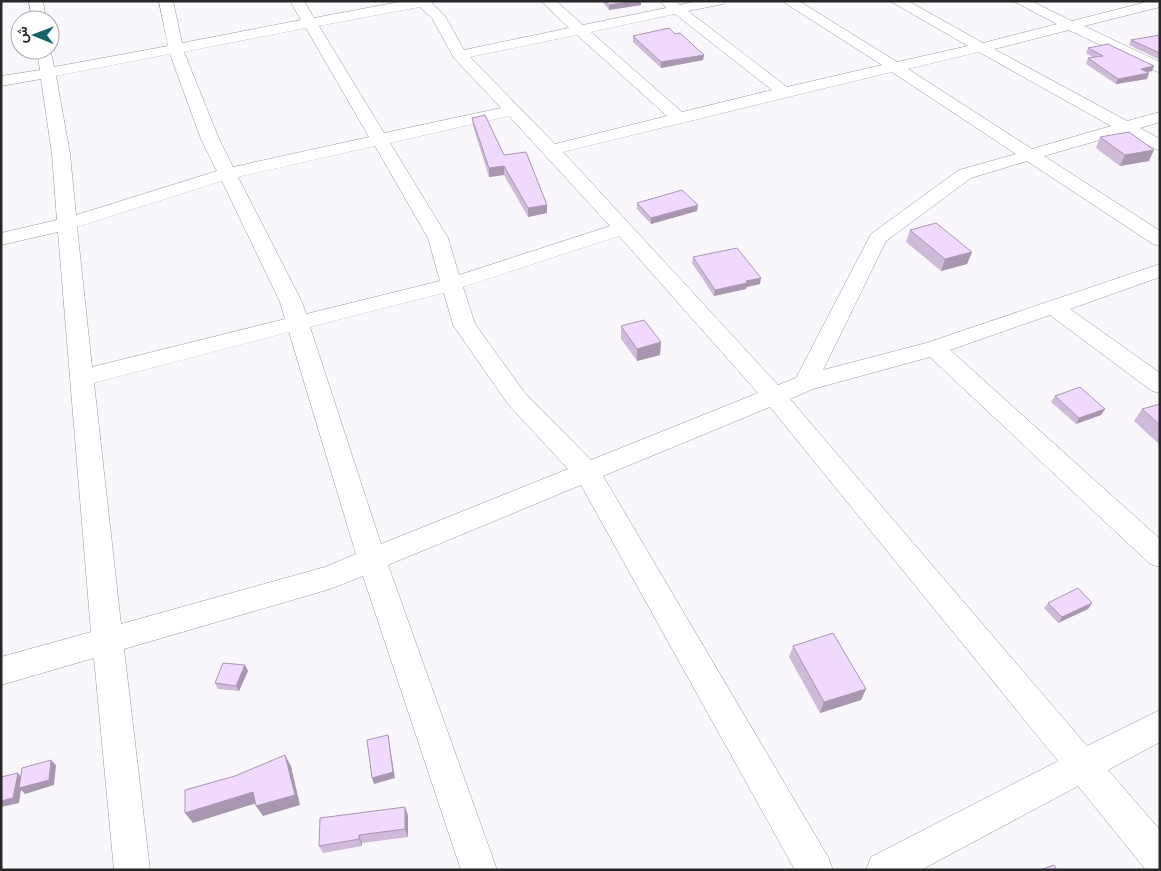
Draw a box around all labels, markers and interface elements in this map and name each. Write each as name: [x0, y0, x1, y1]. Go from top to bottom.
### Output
north arrow: [10, 10, 60, 60]
text: ش: [13, 26, 31, 43]

